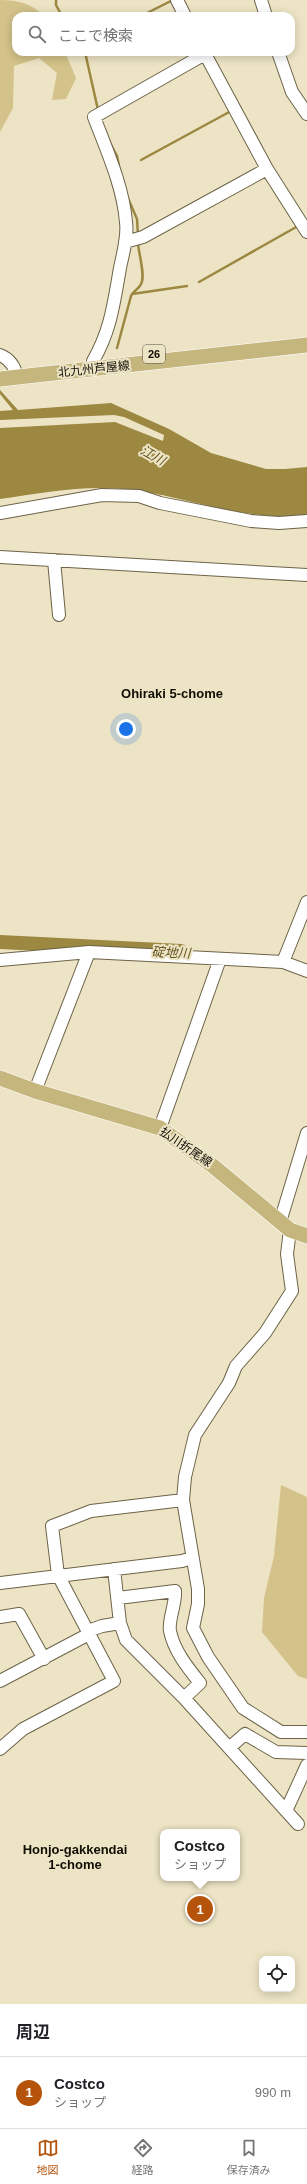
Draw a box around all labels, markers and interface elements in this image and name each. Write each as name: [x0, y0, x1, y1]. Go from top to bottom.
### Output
search box: [12, 12, 295, 56]
icon: search: [26, 23, 48, 45]
text: ここで検索: [58, 27, 133, 44]
road number: 26: [143, 345, 165, 363]
street label: 北九州芦屋線: [57, 358, 131, 380]
water label: 江川: [138, 443, 170, 469]
district label: Ohiraki 5-chome: [121, 686, 223, 701]
your location: [116, 719, 136, 739]
water label: 碇地川: [151, 944, 193, 961]
street label: 払川折尾線: [157, 1124, 215, 1170]
popup: [160, 1829, 240, 1881]
text: Costco: [174, 1837, 225, 1854]
district label: Honjo-gakkendai 1-chome: [23, 1842, 127, 1872]
text: ショップ: [174, 1857, 226, 1872]
pin: 1: [187, 1894, 213, 1924]
map controls: [259, 1956, 295, 1992]
button: locate: [259, 1956, 295, 1992]
text: 周辺: [16, 2023, 50, 2042]
text: Costco: [54, 2075, 105, 2092]
text: 1: [25, 2085, 33, 2100]
text: 990 m: [255, 2085, 291, 2100]
text: ショップ: [54, 2095, 106, 2110]
tab: 地図: [37, 2137, 59, 2177]
tab: 経路: [132, 2137, 154, 2177]
tab: 保存済み: [227, 2137, 271, 2177]

